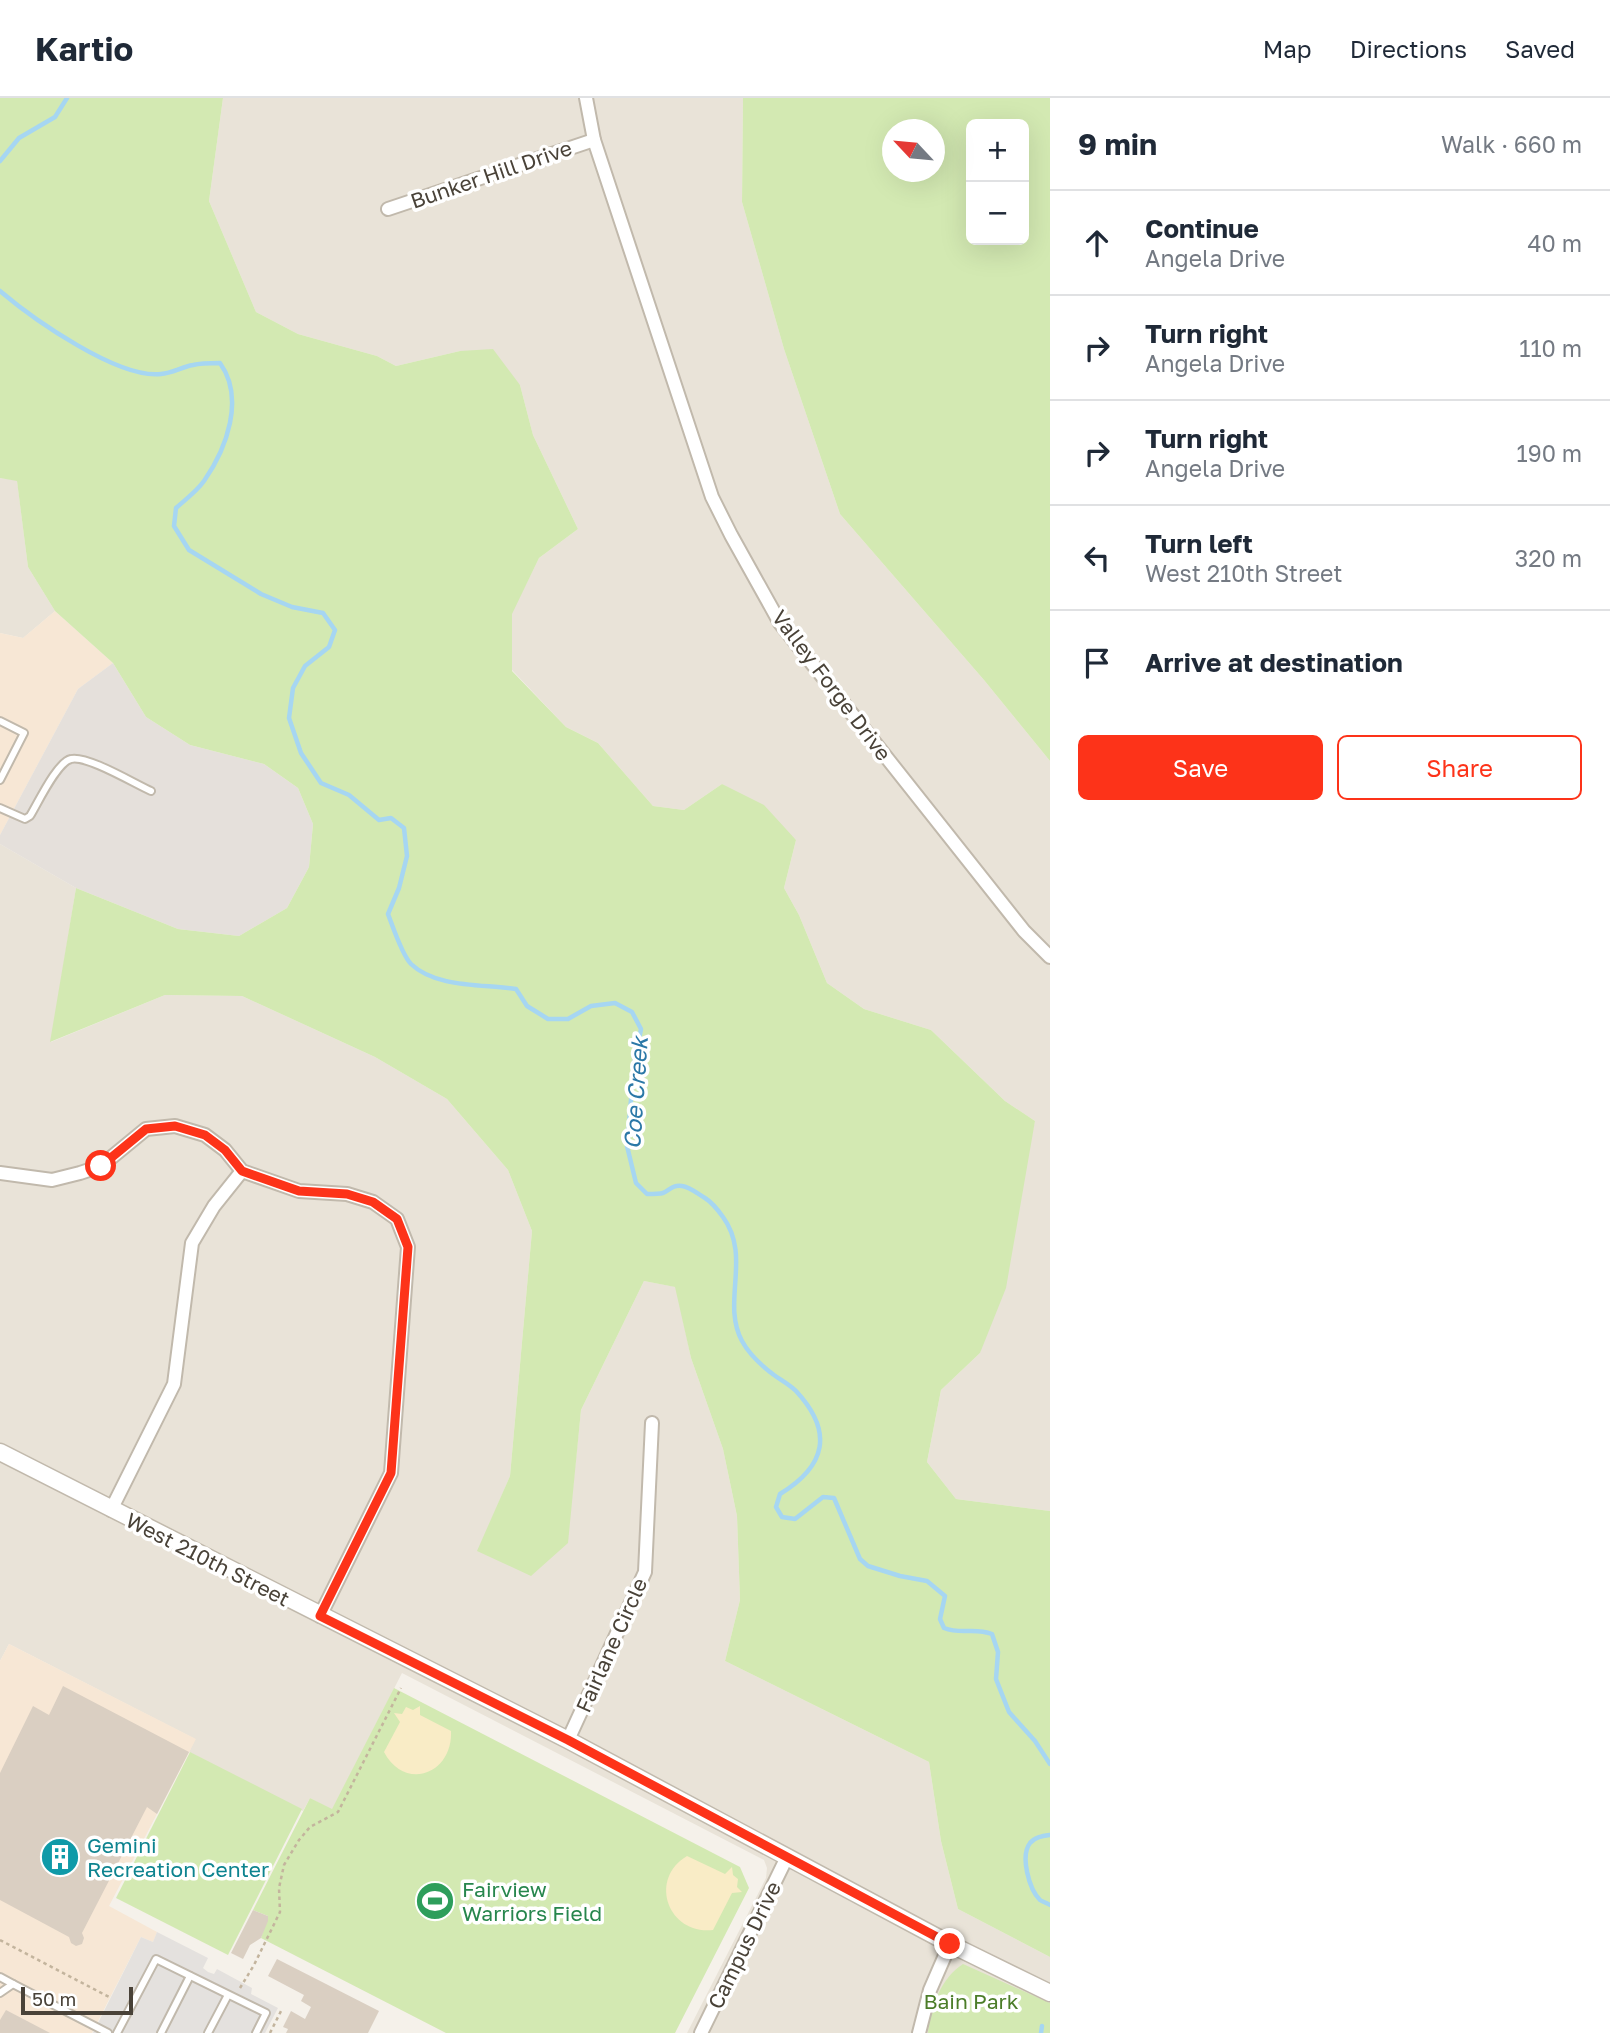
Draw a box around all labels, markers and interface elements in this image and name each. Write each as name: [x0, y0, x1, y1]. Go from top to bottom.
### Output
text: Kartio: [35, 29, 133, 68]
text: Map: [1263, 34, 1312, 63]
text: Directions: [1350, 34, 1467, 63]
text: Saved: [1505, 34, 1575, 63]
north arrow: [882, 119, 945, 182]
map controls: [966, 119, 1029, 245]
button: +: [966, 119, 1029, 182]
text: 9 min: [1078, 126, 1157, 162]
text: Walk · 660 m: [1441, 130, 1582, 158]
street label: Bunker Hill Drive: [407, 134, 575, 214]
button: −: [966, 182, 1029, 245]
text: Continue: [1145, 213, 1259, 244]
icon: ahead: [1078, 224, 1116, 262]
text: 40 m: [1528, 229, 1582, 257]
text: Angela Drive: [1145, 244, 1285, 272]
text: Turn right: [1145, 318, 1268, 349]
icon: right: [1078, 329, 1116, 367]
text: 110 m: [1519, 334, 1582, 362]
text: Angela Drive: [1145, 349, 1285, 377]
text: Turn right: [1145, 423, 1268, 454]
icon: right: [1078, 434, 1116, 472]
text: 190 m: [1517, 439, 1582, 467]
text: Angela Drive: [1145, 454, 1285, 482]
text: Turn left: [1145, 528, 1253, 559]
icon: left: [1078, 539, 1116, 577]
text: 320 m: [1515, 544, 1582, 572]
text: West 210th Street: [1145, 559, 1343, 587]
street label: Valley Forge Drive: [767, 605, 897, 765]
icon: arrive: [1078, 644, 1116, 682]
text: Arrive at destination: [1145, 647, 1403, 678]
button: Save: [1078, 735, 1323, 800]
button: Share: [1337, 735, 1582, 800]
water label: Coe Creek: [617, 1034, 653, 1150]
route start: [85, 1150, 116, 1181]
street label: West 210th Street: [122, 1506, 294, 1612]
street label: Fairlane Circle: [570, 1574, 652, 1716]
place label: Gemini Recreation Center: [87, 1832, 269, 1882]
building icon: Gemini Recreation Center: [39, 1836, 81, 1878]
place label: Fairview Warriors Field: [462, 1876, 602, 1926]
street label: Campus Drive: [702, 1877, 786, 2013]
sports icon: Fairview Warriors Field: [414, 1880, 456, 1922]
route end: [934, 1928, 965, 1959]
scale bar: [21, 1984, 133, 2016]
text: 50 m: [32, 1987, 76, 2010]
park label: Bain Park: [923, 1988, 1019, 2014]

